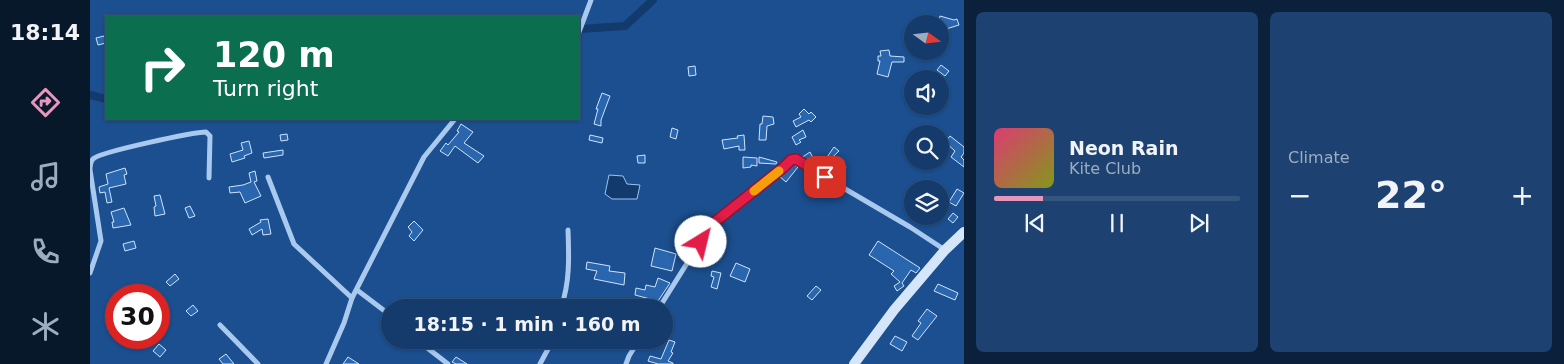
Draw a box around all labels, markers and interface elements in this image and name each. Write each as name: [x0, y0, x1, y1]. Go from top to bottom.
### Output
north arrow: [904, 15, 949, 60]
map controls: [904, 15, 949, 225]
text: 18:14: [10, 20, 80, 45]
icon: right: [130, 35, 195, 100]
text: 120 m: [213, 35, 335, 75]
button: sound: [904, 70, 949, 115]
text: Turn right: [213, 76, 318, 101]
icon: directions: [28, 85, 63, 120]
button: search: [904, 125, 949, 170]
text: Neon Rain: [1069, 137, 1178, 159]
text: Climate: [1288, 148, 1350, 167]
pin: [804, 156, 846, 198]
icon: music: [28, 159, 63, 194]
text: Kite Club: [1069, 159, 1141, 178]
icon: arrive: [811, 163, 839, 191]
text: 22°: [1375, 173, 1447, 217]
text: −: [1288, 179, 1311, 212]
text: +: [1511, 179, 1534, 212]
button: layers: [904, 180, 949, 225]
icon: previous: [1021, 209, 1049, 237]
icon: pause: [1103, 209, 1131, 237]
icon: next: [1185, 209, 1213, 237]
position arrow: [674, 215, 726, 267]
icon: phone: [28, 234, 63, 269]
speed limit sign: 30: [105, 284, 170, 349]
icon: climate: [28, 309, 63, 344]
text: 18:15 · 1 min · 160 m: [413, 313, 641, 335]

